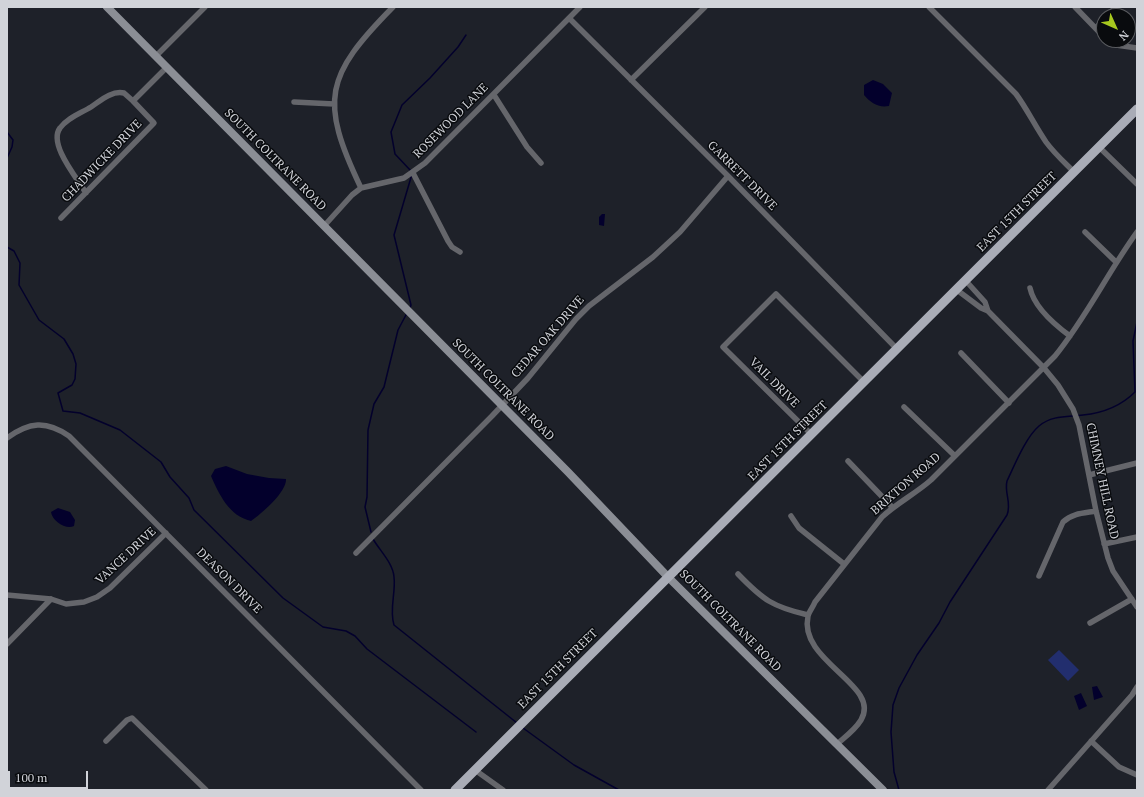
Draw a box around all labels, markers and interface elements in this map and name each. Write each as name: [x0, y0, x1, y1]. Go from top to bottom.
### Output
north arrow: [1096, 8, 1136, 48]
text: N: [1116, 28, 1132, 44]
street label: ROSEWOOD LANE: [411, 81, 491, 161]
street label: SOUTH COLTRANE ROAD: [221, 106, 329, 214]
street label: CHADWICKE DRIVE: [59, 117, 145, 205]
street label: GARRETT DRIVE: [704, 138, 780, 214]
street label: EAST 15TH STREET: [974, 169, 1060, 255]
street label: CEDAR OAK DRIVE: [508, 293, 588, 381]
street label: SOUTH COLTRANE ROAD: [449, 336, 557, 444]
street label: VAIL DRIVE: [746, 355, 802, 411]
street label: EAST 15TH STREET: [745, 398, 831, 484]
street label: CHIMNEY HILL ROAD: [1083, 421, 1121, 541]
street label: BRIXTON ROAD: [868, 450, 944, 518]
street label: VANCE DRIVE: [93, 524, 159, 588]
street label: DEASON DRIVE: [193, 545, 265, 617]
street label: SOUTH COLTRANE ROAD: [676, 567, 784, 675]
street label: EAST 15TH STREET: [515, 626, 601, 712]
scale bar: [10, 763, 90, 789]
text: 100 m: [15, 770, 47, 785]

